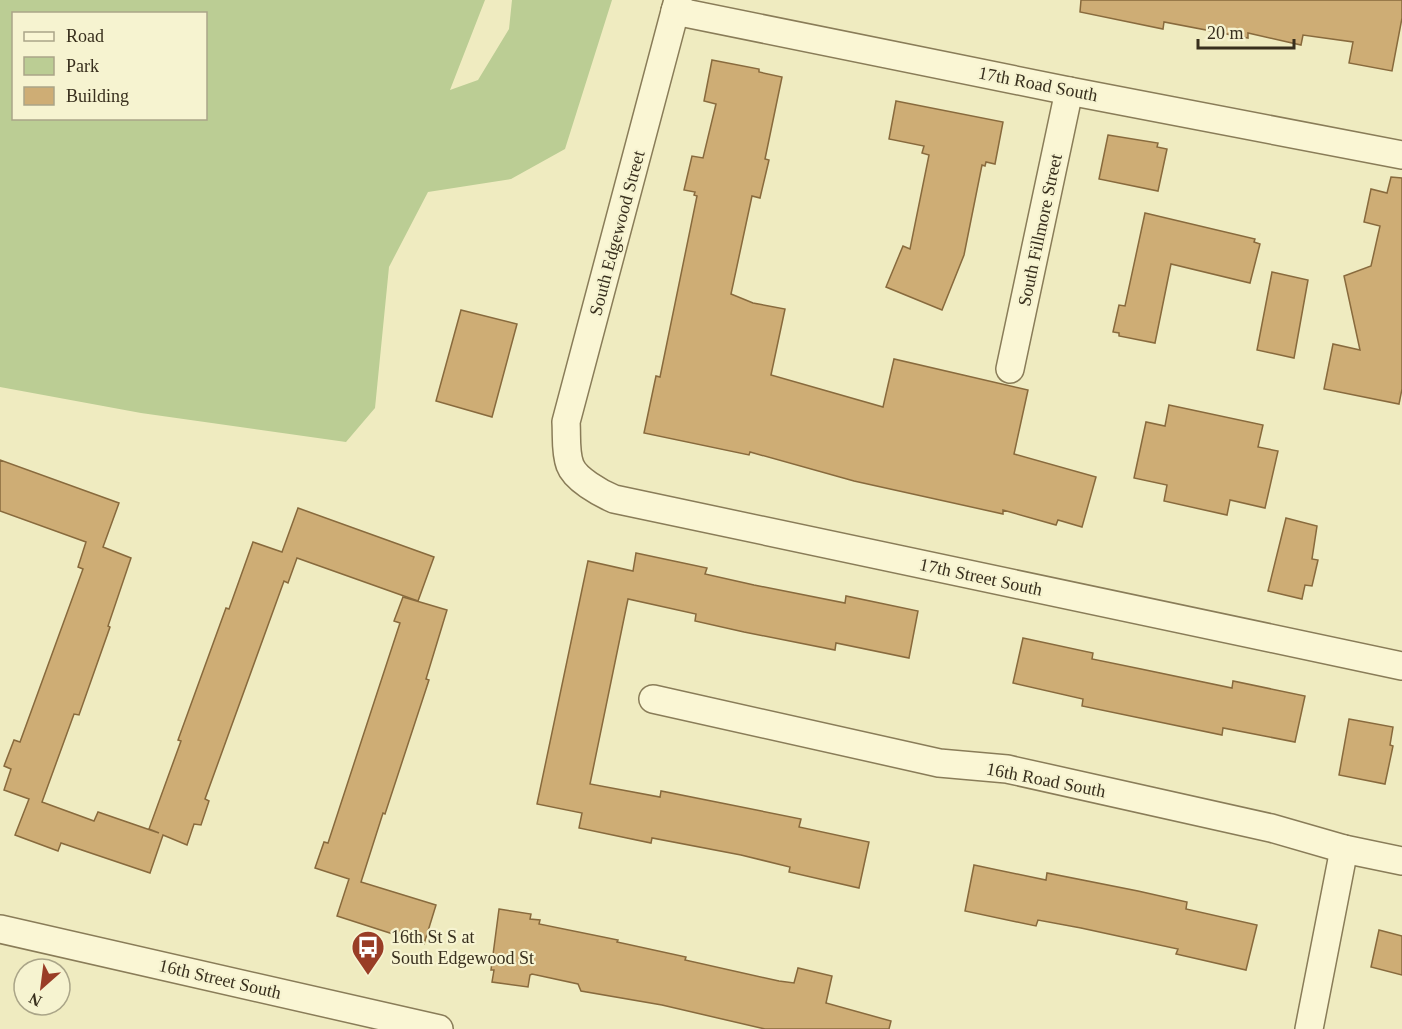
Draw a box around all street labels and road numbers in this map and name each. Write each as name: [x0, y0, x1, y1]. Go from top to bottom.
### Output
street label: 17th Road South: [977, 63, 1099, 105]
street label: South Edgewood Street: [585, 148, 649, 318]
street label: South Fillmore Street: [1014, 152, 1066, 308]
street label: 17th Street South: [918, 554, 1044, 600]
street label: 16th Road South: [985, 759, 1107, 801]
street label: 16th Street South: [157, 955, 283, 1003]

